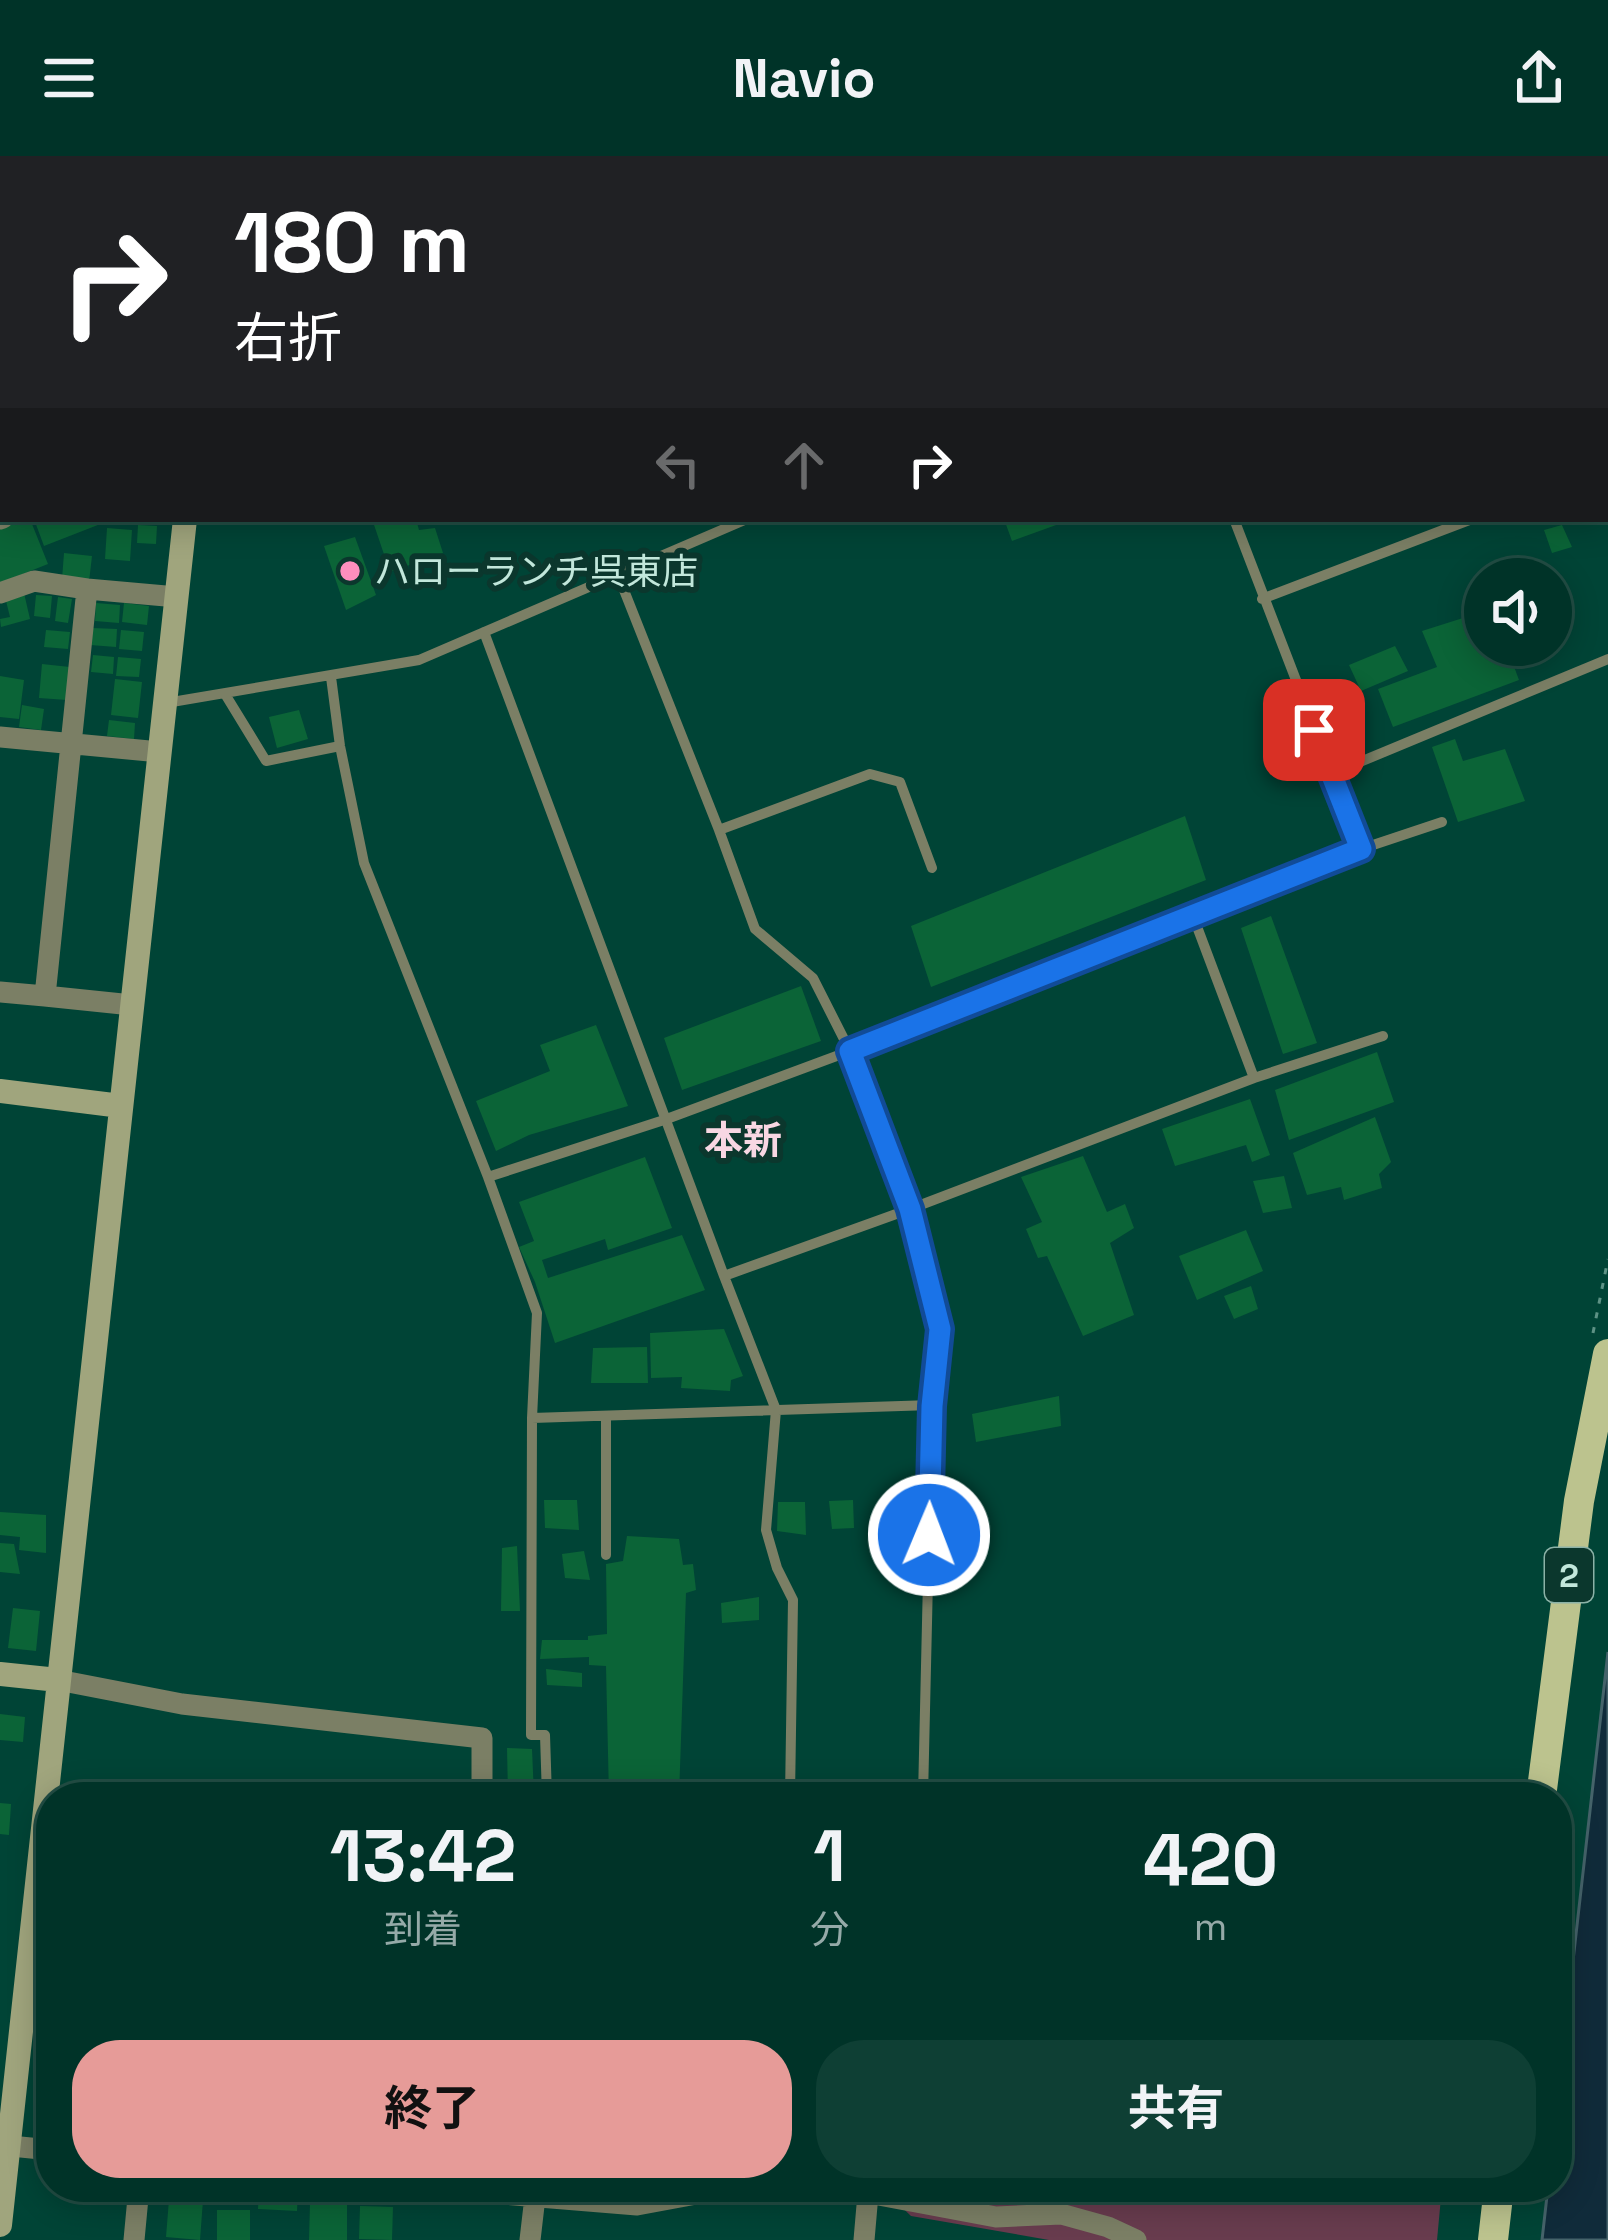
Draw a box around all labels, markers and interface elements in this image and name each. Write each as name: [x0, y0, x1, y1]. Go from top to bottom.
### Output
text: Navio: [733, 44, 875, 113]
icon: menu: [36, 45, 102, 111]
icon: share: [1506, 45, 1572, 111]
text: 180 m: [234, 189, 470, 297]
icon: right: [36, 204, 192, 360]
text: 右折: [234, 304, 342, 373]
icon: left: [645, 432, 711, 498]
icon: ahead: [771, 432, 837, 498]
icon: right: [897, 432, 963, 498]
place label: ハローランチ呉東店: [374, 549, 698, 595]
marker: ハローランチ呉東店: [337, 558, 363, 584]
map controls: [1464, 558, 1572, 666]
button: sound: [1464, 558, 1572, 666]
pin: [1263, 679, 1365, 781]
icon: arrive: [1281, 697, 1347, 763]
district label: 本新: [704, 1116, 782, 1165]
position arrow: [866, 1472, 992, 1598]
road number: 2: [1545, 1548, 1593, 1602]
text: 13:42: [330, 1810, 516, 1902]
text: 1: [813, 1810, 846, 1902]
text: 420: [1143, 1814, 1278, 1906]
text: m: [1194, 1902, 1227, 1951]
text: 到着: [384, 1905, 462, 1954]
text: 分: [810, 1905, 849, 1954]
button: 終了: [72, 2040, 792, 2178]
button: 共有: [816, 2040, 1536, 2178]

